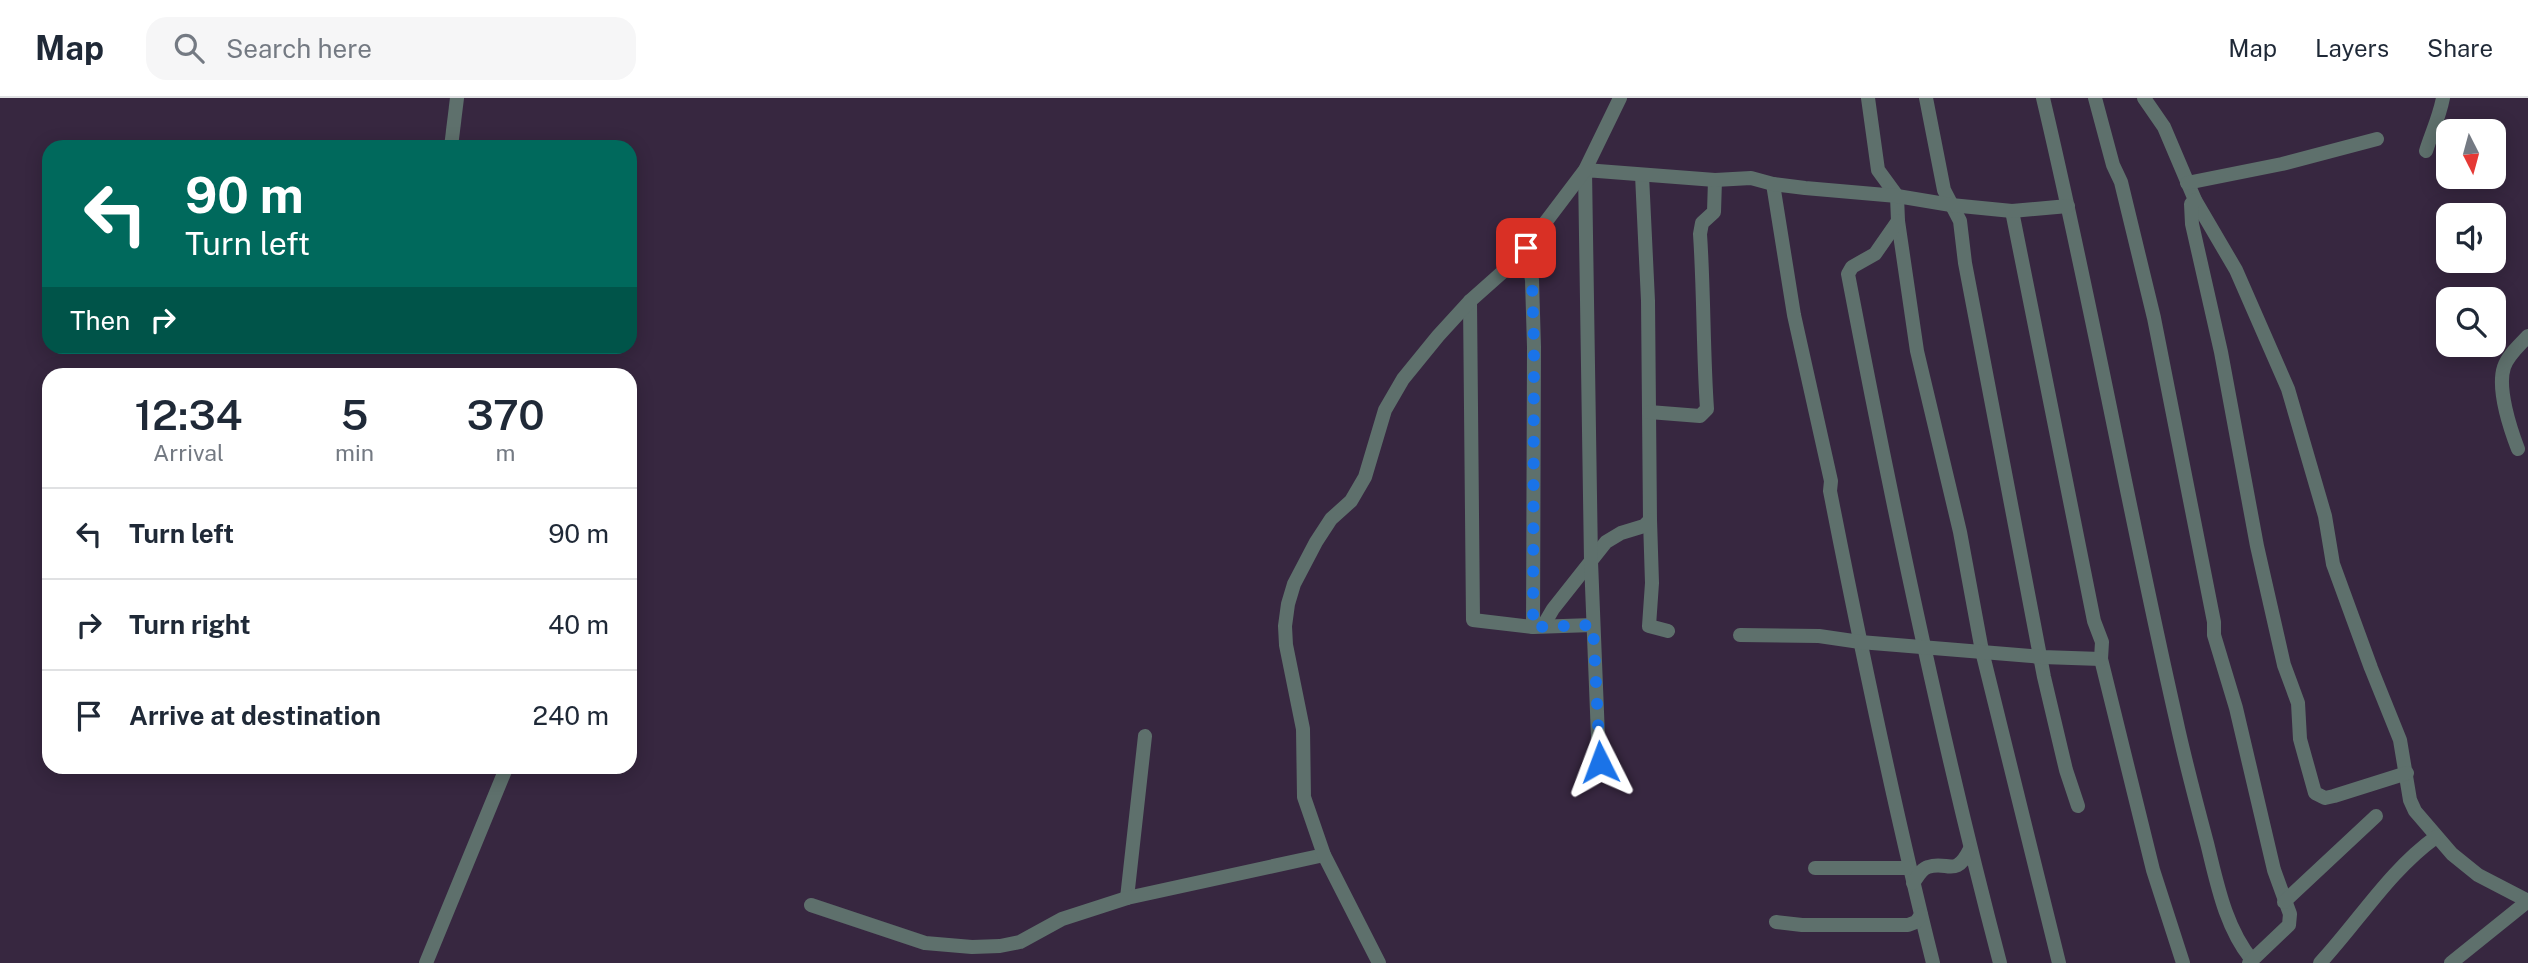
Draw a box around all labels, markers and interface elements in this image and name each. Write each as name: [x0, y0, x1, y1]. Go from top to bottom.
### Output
search box: [146, 17, 636, 80]
text: Map: [35, 29, 104, 67]
icon: search: [170, 29, 208, 67]
text: Search here: [226, 33, 372, 64]
text: Map: [2228, 34, 2277, 62]
text: Layers: [2315, 34, 2389, 62]
text: Share: [2427, 34, 2493, 62]
north arrow: [2436, 119, 2506, 189]
map controls: [2436, 119, 2506, 357]
text: 90 m: [185, 166, 304, 224]
icon: left: [70, 168, 161, 259]
button: sound: [2436, 203, 2506, 273]
pin: [1496, 218, 1556, 278]
text: Turn left: [185, 225, 310, 262]
icon: arrive: [1507, 229, 1545, 267]
button: search: [2436, 287, 2506, 357]
icon: right: [144, 301, 182, 339]
text: Then: [70, 305, 130, 336]
text: 12:34: [134, 390, 243, 439]
text: 5: [341, 390, 368, 439]
text: 370: [466, 390, 545, 439]
text: Arrival: [153, 439, 224, 466]
text: min: [335, 439, 374, 466]
text: m: [496, 439, 515, 466]
icon: left: [70, 515, 108, 553]
text: Turn left: [129, 518, 234, 549]
text: 90 m: [548, 518, 609, 549]
icon: right: [70, 606, 108, 644]
text: Turn right: [129, 609, 251, 640]
text: 40 m: [548, 609, 609, 640]
icon: arrive: [70, 697, 108, 735]
text: Arrive at destination: [129, 700, 381, 731]
text: 240 m: [532, 700, 609, 731]
position arrow: [1563, 725, 1637, 799]

